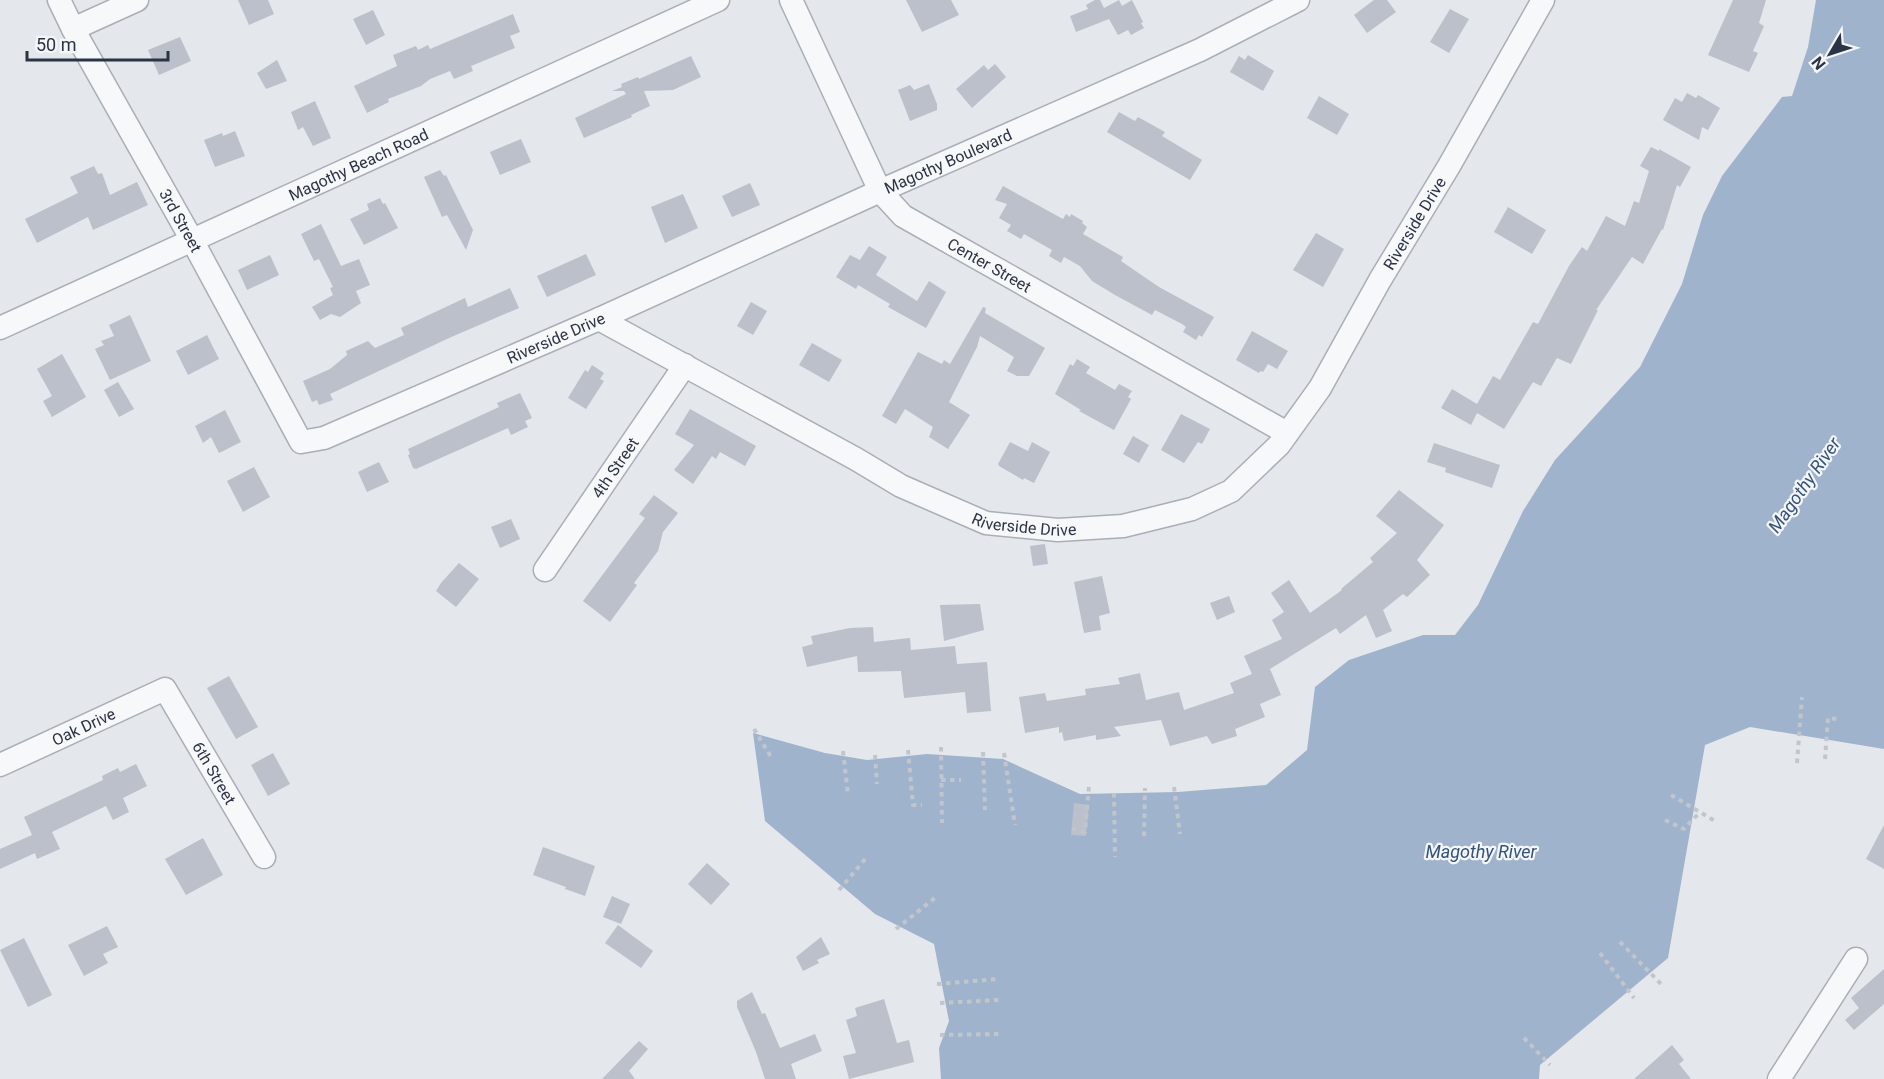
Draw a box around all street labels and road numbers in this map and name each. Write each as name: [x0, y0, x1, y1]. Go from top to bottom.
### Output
street label: Magothy Beach Road: [286, 124, 431, 204]
street label: Magothy Boulevard: [881, 125, 1015, 197]
street label: Riverside Drive: [1379, 173, 1450, 273]
street label: 3rd Street: [156, 186, 206, 255]
street label: Center Street: [944, 234, 1035, 296]
street label: Riverside Drive: [504, 308, 608, 367]
street label: 4th Street: [588, 434, 642, 502]
street label: Riverside Drive: [969, 509, 1077, 540]
street label: Oak Drive: [49, 704, 118, 749]
street label: 6th Street: [189, 738, 240, 808]

